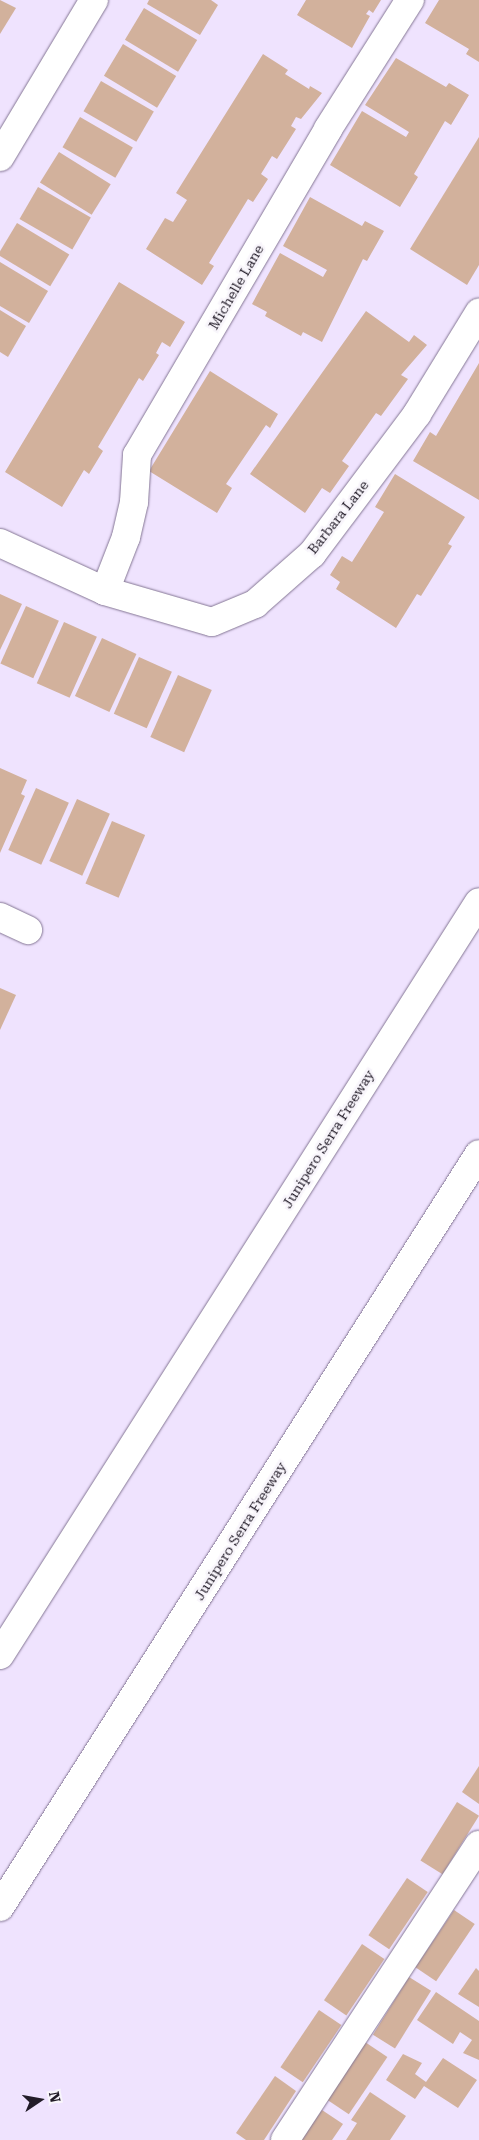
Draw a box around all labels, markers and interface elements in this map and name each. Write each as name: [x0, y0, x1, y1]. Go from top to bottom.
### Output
street label: Michelle Lane: [205, 242, 267, 332]
street label: Barbara Lane: [304, 477, 372, 557]
street label: Junipero Serra Freeway: [279, 1067, 377, 1211]
street label: Junipero Serra Freeway: [191, 1459, 289, 1603]
north arrow: [15, 2075, 65, 2125]
text: N: [46, 2090, 64, 2104]

